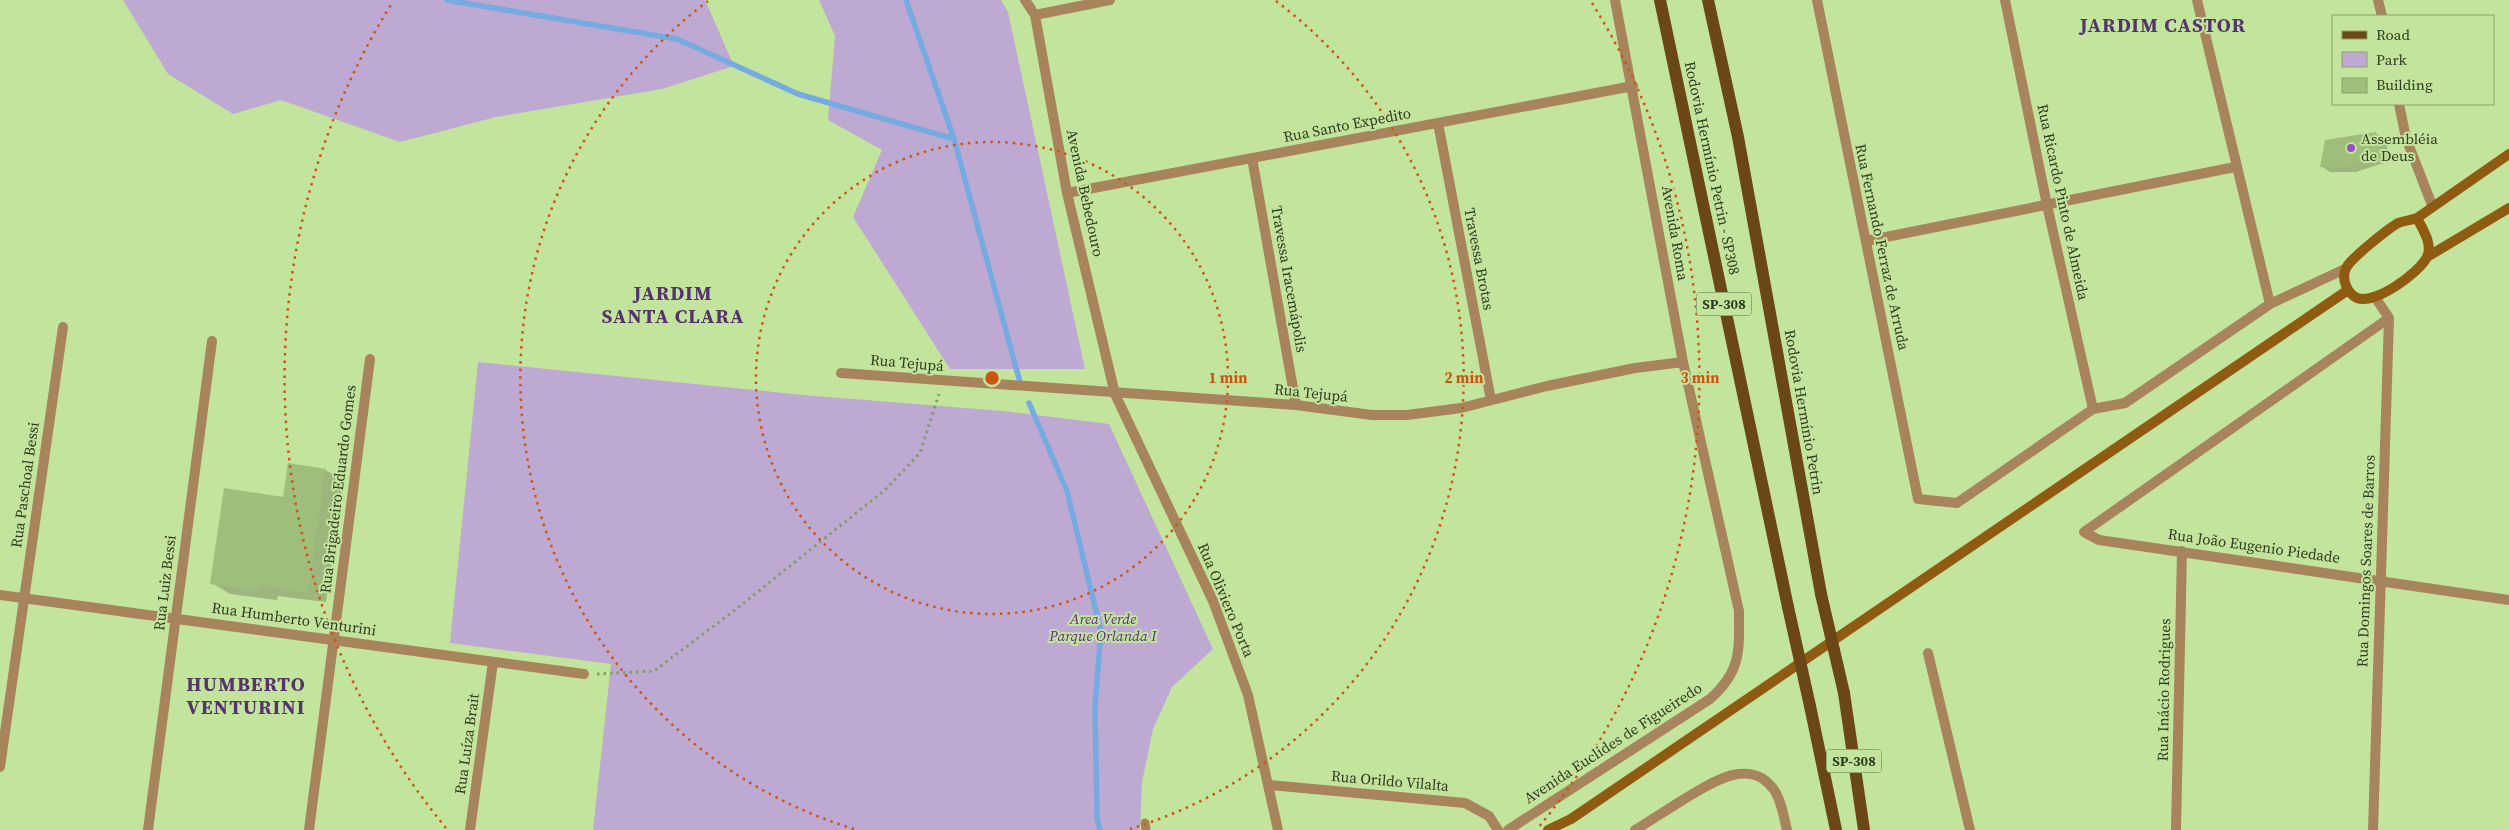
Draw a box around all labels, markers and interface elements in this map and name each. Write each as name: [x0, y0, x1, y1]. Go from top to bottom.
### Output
district label: JARDIM CASTOR: [2078, 11, 2246, 39]
legend: [2332, 15, 2494, 105]
text: Road: [2376, 24, 2410, 45]
text: Park: [2376, 49, 2408, 70]
street label: Rodovia Hermínio Petrin - SP308: [1680, 59, 1745, 277]
text: Building: [2376, 74, 2433, 95]
street label: Rua Santo Expedito: [1281, 102, 1412, 147]
street label: Rua Ricardo Pinto de Almeida: [2032, 102, 2095, 302]
street label: Avenida Bebedouro: [1062, 127, 1109, 259]
place label: Assembléia de Deus: [2361, 128, 2438, 166]
street label: Rua Fernando Ferraz de Arruda: [1850, 142, 1915, 352]
marker: Assembléia de Deus: [2345, 142, 2357, 154]
street label: Avenida Roma: [1657, 184, 1694, 282]
street label: Travessa Iracemápolis: [1266, 204, 1313, 354]
street label: Travessa Brotas: [1459, 206, 1500, 312]
district label: JARDIM SANTA CLARA: [601, 279, 745, 330]
road number: SP-308: [1696, 292, 1752, 316]
street label: Rodovia Hermínio Petrin: [1780, 328, 1829, 496]
street label: Rua Tejupá: [869, 349, 945, 376]
text: 1 min: [1209, 367, 1247, 388]
text: 2 min: [1445, 367, 1483, 388]
text: 3 min: [1681, 367, 1719, 388]
centre of rings: [983, 369, 1001, 387]
street label: Rua Tejupá: [1273, 378, 1349, 407]
street label: Rua Brigadeiro Eduardo Gomes: [314, 384, 361, 594]
street label: Rua Paschoal Bessi: [5, 421, 44, 549]
street label: Rua Domingos Soares de Barros: [2351, 454, 2380, 668]
street label: Rua João Eugenio Piedade: [2167, 523, 2342, 568]
street label: Rua Luiz Bessi: [148, 534, 181, 632]
street label: Rua Oliviero Porta: [1193, 539, 1260, 661]
street label: Rua Humberto Venturini: [210, 597, 378, 640]
park label: Area Verde Parque Orlanda I: [1048, 608, 1157, 646]
street label: Rua Inácio Rodrigues: [2152, 618, 2175, 762]
district label: HUMBERTO VENTURINI: [186, 670, 306, 721]
street label: Avenida Euclides de Figueiredo: [1520, 677, 1706, 808]
street label: Rua Luíza Brait: [449, 692, 484, 796]
road number: SP-308: [1826, 749, 1882, 772]
street label: Rua Orildo Vilalta: [1330, 765, 1450, 796]

